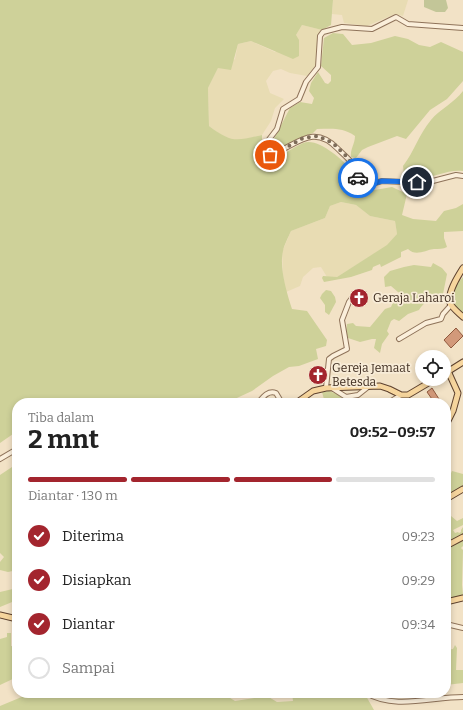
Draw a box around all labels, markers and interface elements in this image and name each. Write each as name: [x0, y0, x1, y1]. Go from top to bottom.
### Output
pin: [253, 138, 287, 172]
icon: bag: [259, 144, 281, 166]
courier: [338, 158, 378, 198]
pin: [400, 165, 434, 199]
icon: car: [347, 167, 369, 189]
icon: home: [406, 171, 428, 193]
church icon: Geraja Laharoi: [348, 287, 370, 309]
place label: Geraja Laharoi: [373, 291, 455, 305]
map controls: [415, 350, 451, 386]
button: locate: [415, 350, 451, 386]
place label: Gereja Jemaat Betesda: [332, 361, 411, 389]
church icon: Gereja Jemaat Betesda: [307, 364, 329, 386]
text: Tiba dalam: [28, 410, 94, 425]
text: 09:52–09:57: [350, 423, 435, 441]
text: 2 mnt: [28, 424, 99, 455]
text: Diantar · 130 m: [28, 488, 118, 503]
icon: check: [28, 525, 50, 547]
text: Diterima: [62, 527, 124, 545]
text: 09:23: [402, 529, 435, 544]
icon: check: [28, 569, 50, 591]
text: Disiapkan: [62, 571, 131, 589]
text: 09:29: [402, 573, 435, 588]
icon: check: [28, 613, 50, 635]
text: Diantar: [62, 615, 115, 633]
text: 09:34: [401, 617, 435, 632]
text: Sampai: [62, 659, 115, 677]

